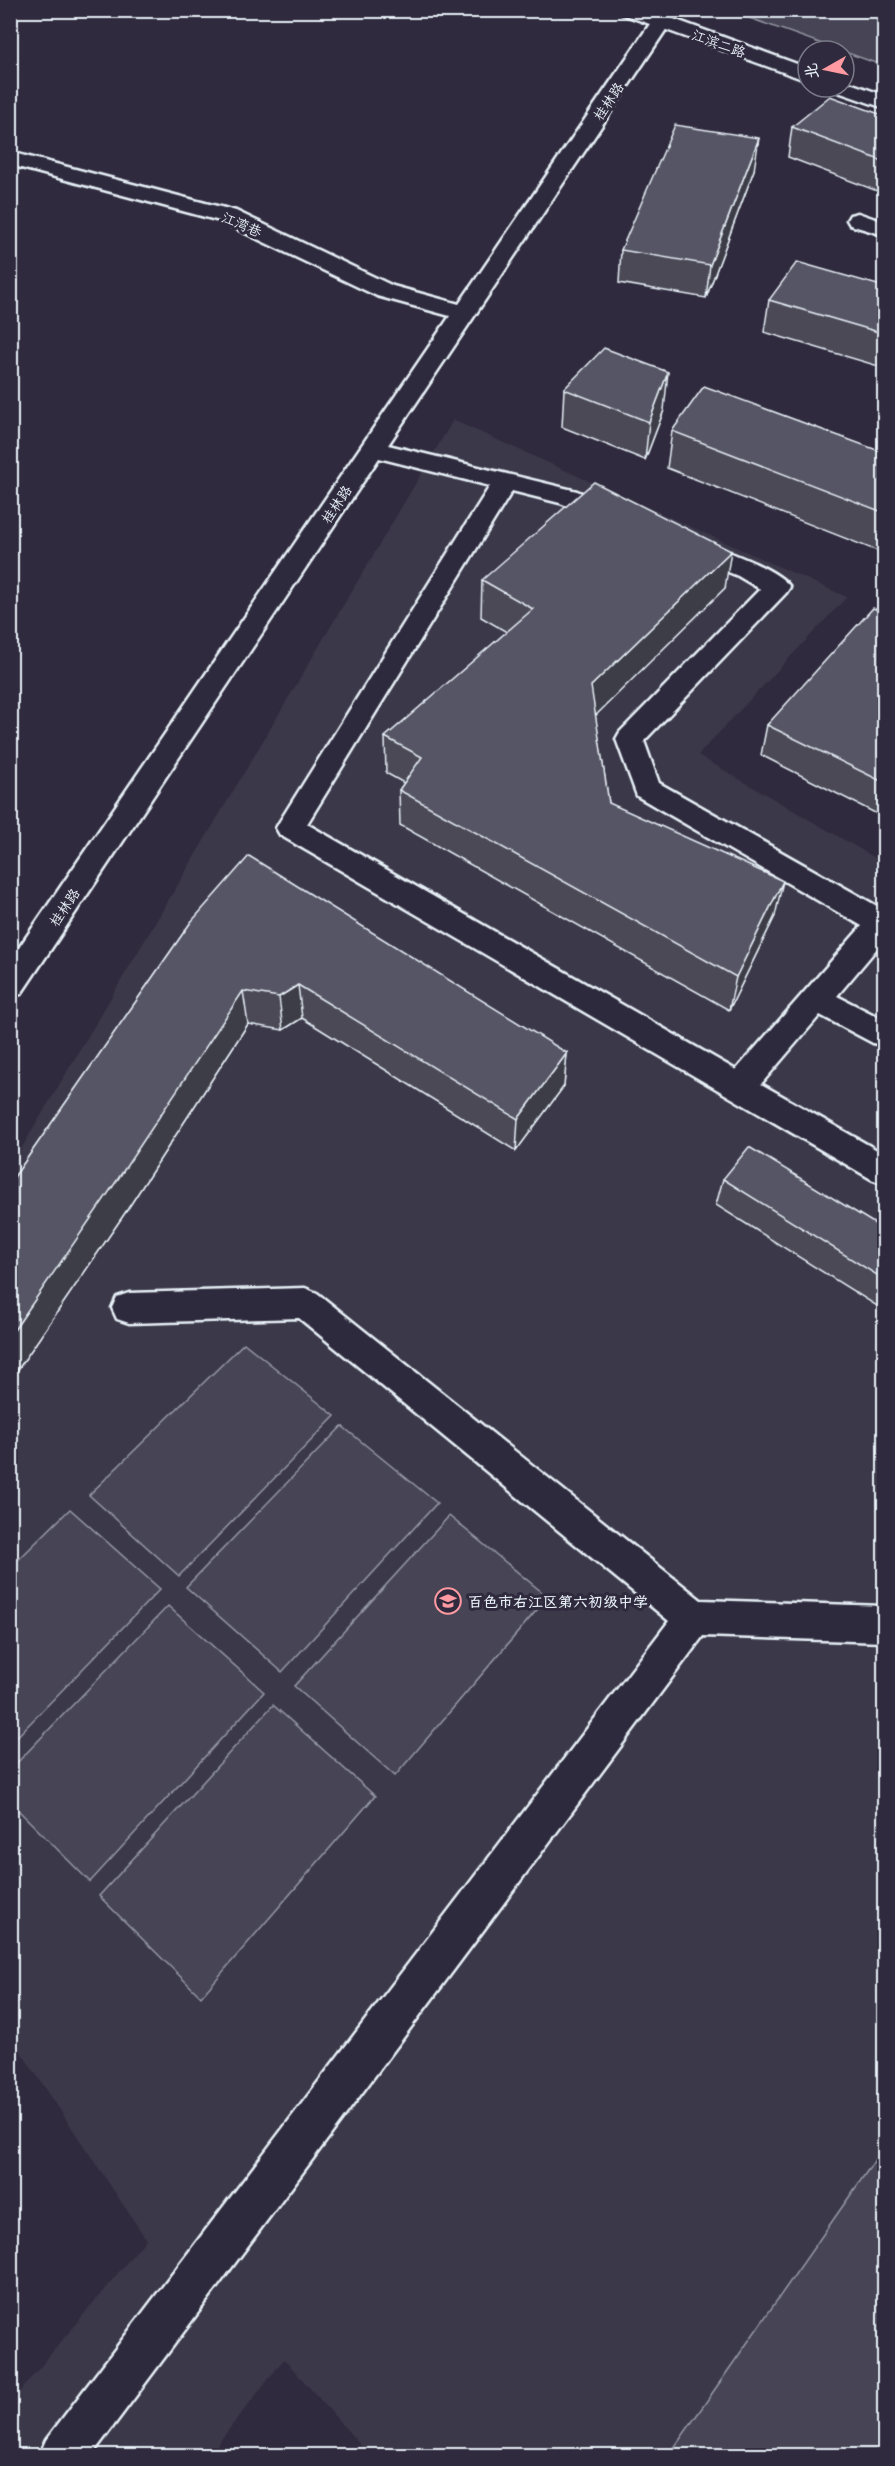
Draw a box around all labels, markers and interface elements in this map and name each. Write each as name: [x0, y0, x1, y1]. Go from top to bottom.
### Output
street label: 江滨二路: [689, 24, 749, 62]
north arrow: [796, 39, 856, 99]
text: 北: [799, 62, 822, 81]
street label: 桂林路: [588, 78, 628, 124]
street label: 江湾巷: [219, 207, 266, 241]
street label: 桂林路: [316, 481, 356, 527]
street label: 桂林路: [44, 884, 84, 930]
school or university icon: 百色市右江区第六初级中学: [433, 1586, 463, 1616]
place label: 百色市右江区第六初级中学: [468, 1591, 648, 1611]

